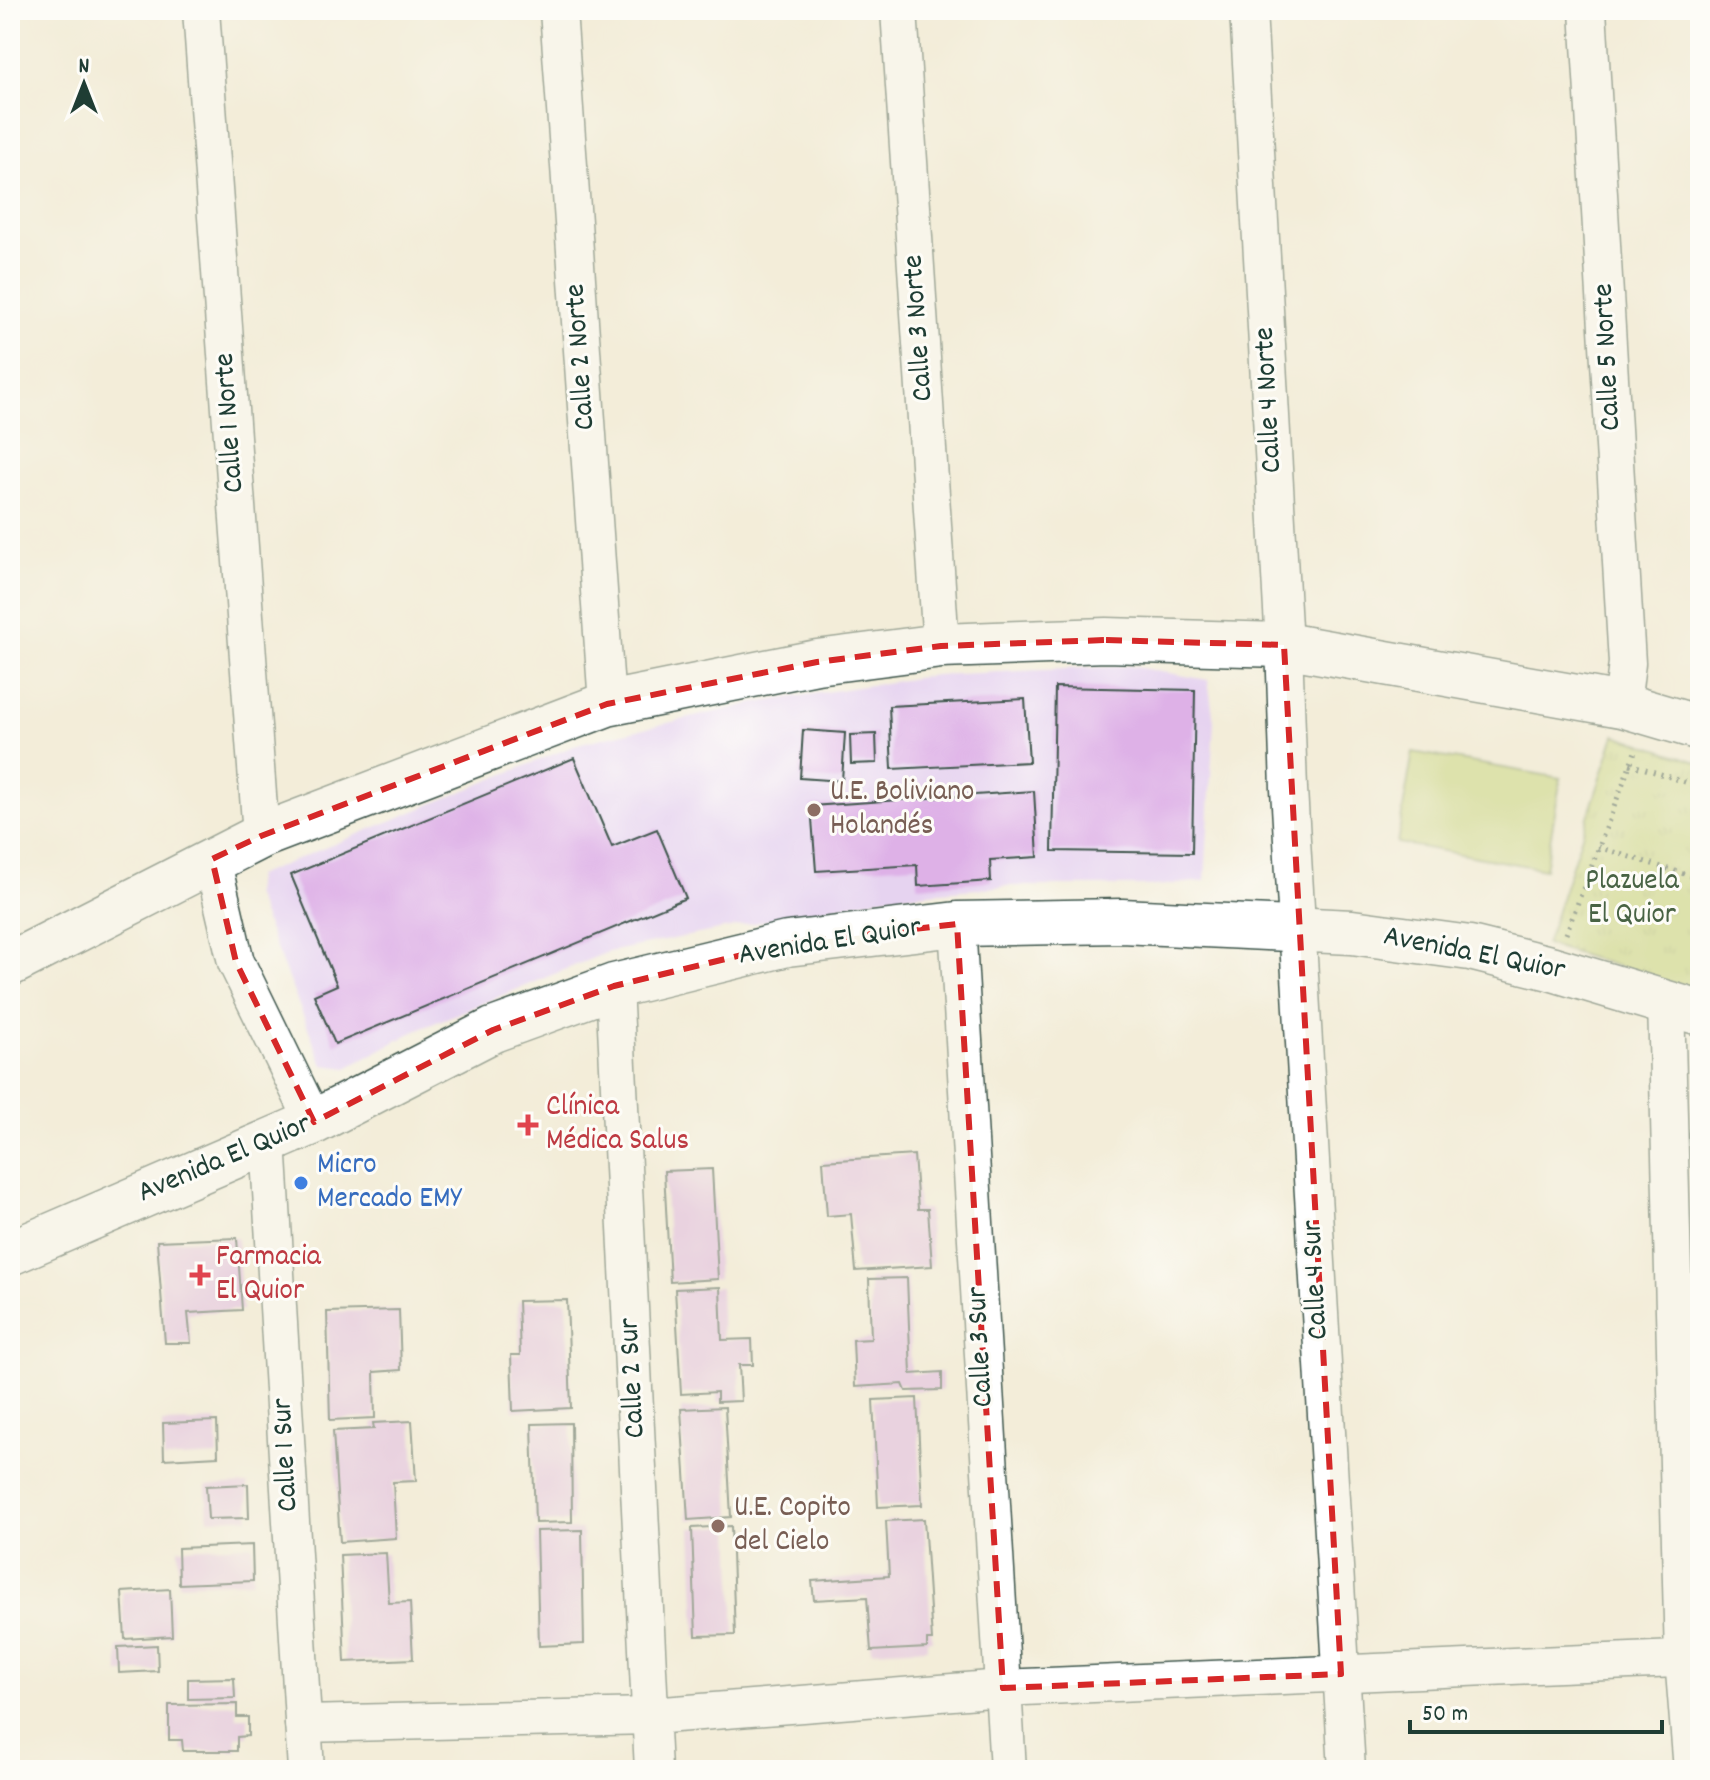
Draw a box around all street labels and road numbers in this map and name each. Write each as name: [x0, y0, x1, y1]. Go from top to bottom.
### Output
street label: Calle 3 Norte: [893, 253, 947, 403]
street label: Calle 2 Norte: [555, 282, 609, 432]
street label: Calle 5 Norte: [1584, 282, 1634, 432]
street label: Calle 4 Norte: [1245, 326, 1295, 474]
street label: Calle 1 Norte: [205, 352, 257, 494]
street label: Avenida El Quior: [736, 907, 924, 979]
street label: Avenida El Quior: [1379, 916, 1569, 994]
street label: Avenida El Quior: [132, 1104, 318, 1216]
street label: Calle 4 Sur: [1292, 1219, 1342, 1341]
street label: Calle 3 Sur: [957, 1286, 1007, 1408]
street label: Calle 2 Sur: [609, 1317, 659, 1439]
street label: Calle 1 Sur: [263, 1397, 311, 1513]

